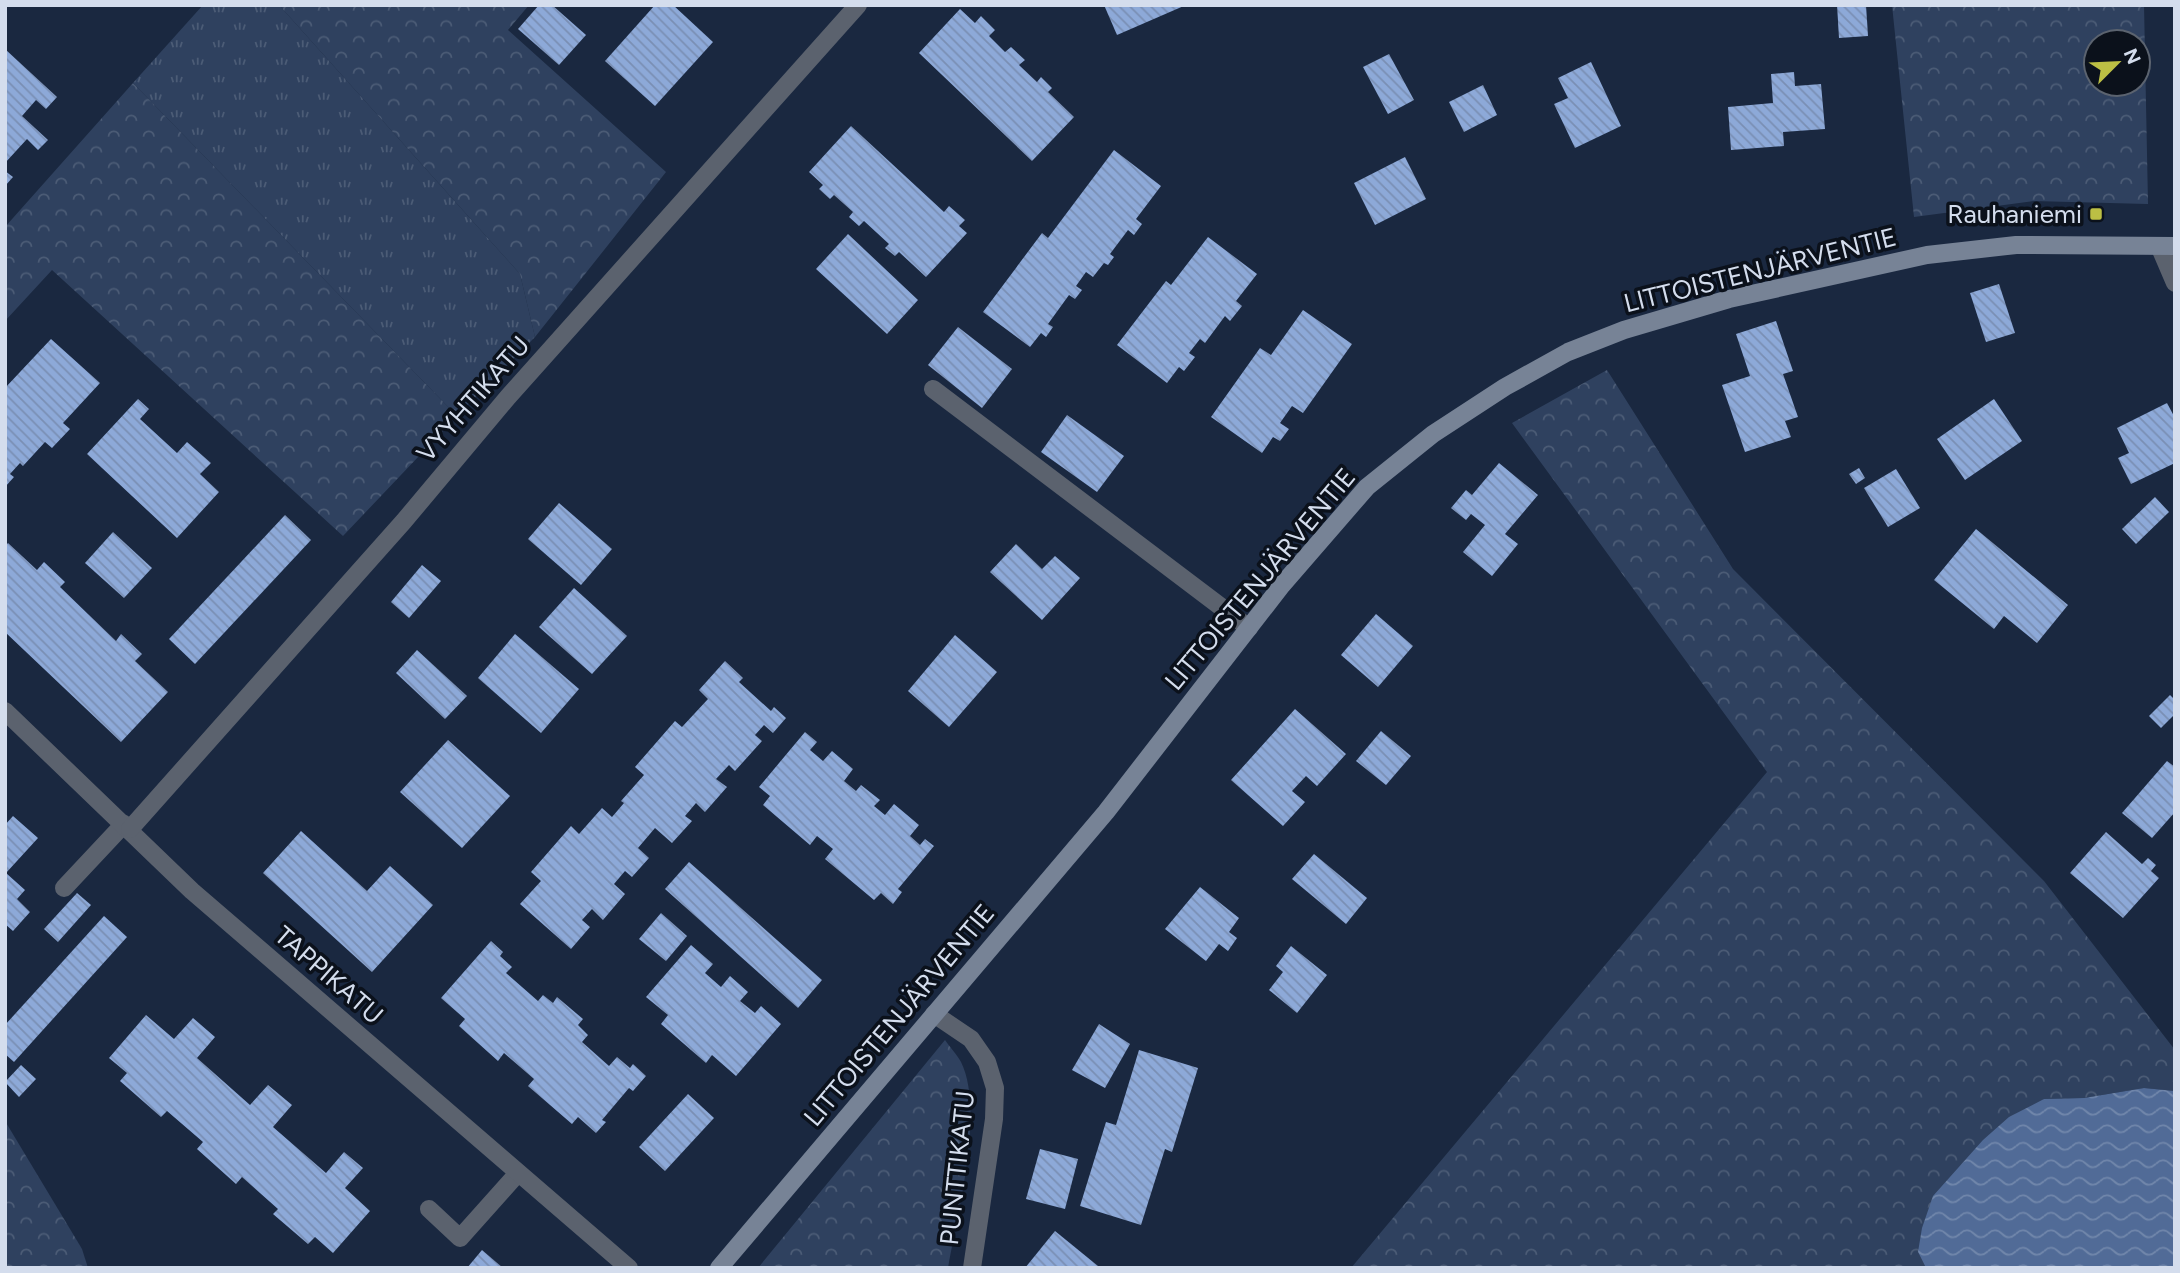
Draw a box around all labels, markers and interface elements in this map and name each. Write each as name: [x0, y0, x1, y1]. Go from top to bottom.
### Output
north arrow: [2082, 28, 2152, 98]
text: N: [2119, 45, 2146, 68]
place label: Rauhaniemi: [1947, 198, 2082, 230]
marker: Rauhaniemi: [2088, 206, 2104, 222]
street label: LITTOISTENJÄRVENTIE: [1620, 221, 1900, 319]
street label: VYYHTIKATU: [410, 330, 536, 468]
street label: LITTOISTENJÄRVENTIE: [1158, 461, 1362, 697]
street label: LITTOISTENJÄRVENTIE: [797, 897, 1001, 1133]
street label: TAPPIKATU: [268, 919, 390, 1031]
street label: PUNTTIKATU: [933, 1089, 981, 1247]

